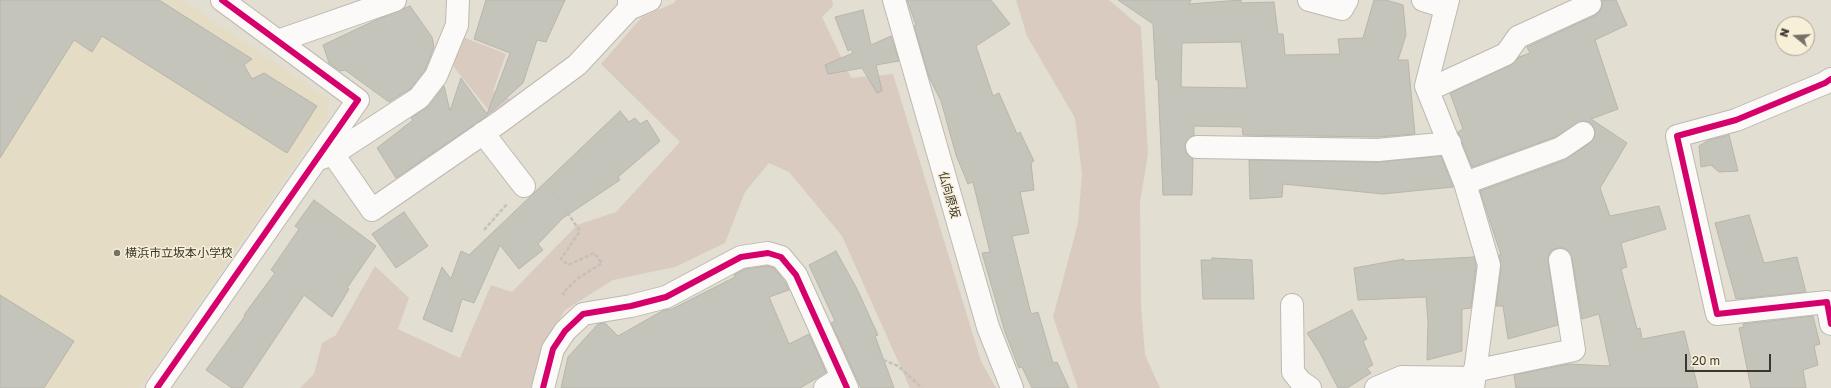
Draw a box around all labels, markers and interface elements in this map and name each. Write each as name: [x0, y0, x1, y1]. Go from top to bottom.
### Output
north arrow: [1775, 16, 1815, 56]
text: N: [1777, 26, 1792, 38]
street label: 仏向原坂: [935, 170, 963, 220]
place label: 横浜市立坂本小学校: [125, 246, 233, 260]
marker: 横浜市立坂本小学校: [112, 248, 122, 258]
scale bar: [1687, 346, 1773, 372]
text: 20 m: [1692, 353, 1720, 368]

